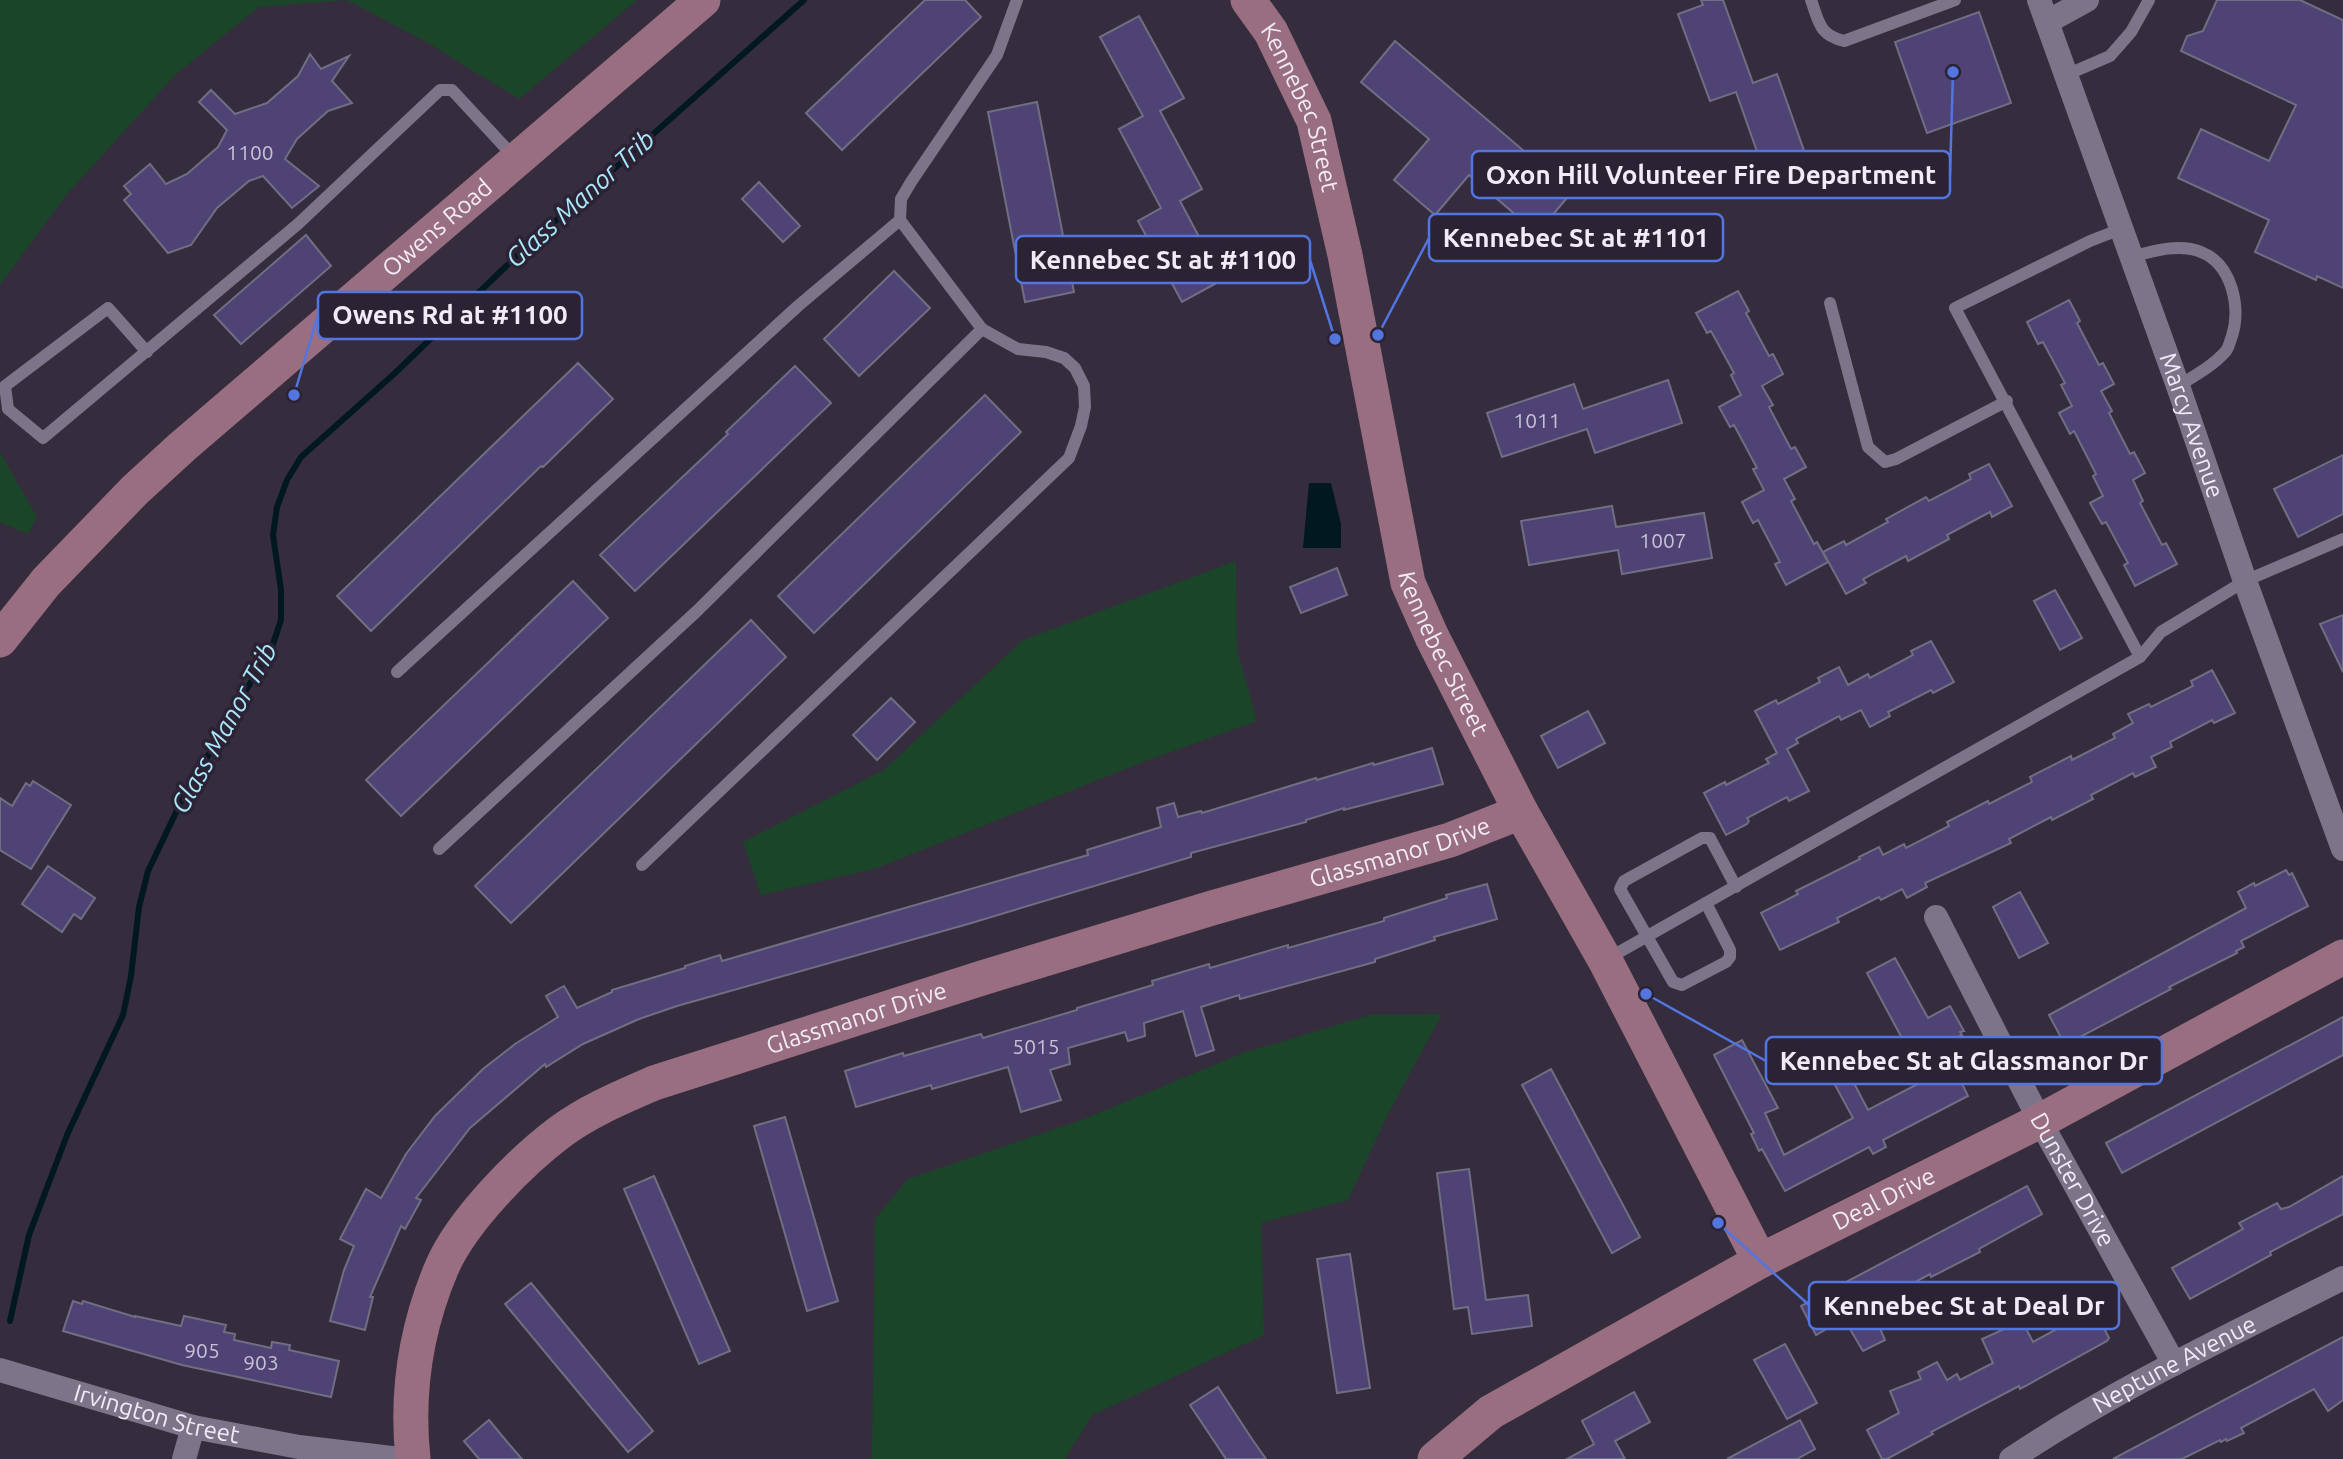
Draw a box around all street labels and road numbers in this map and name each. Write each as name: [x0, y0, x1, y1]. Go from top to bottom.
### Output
street label: Kennebec Street: [1256, 17, 1344, 195]
street label: Owens Road: [377, 173, 497, 282]
street label: Marcy Avenue: [2154, 349, 2229, 501]
street label: Kennebec Street: [1393, 569, 1494, 740]
street label: Glassmanor Drive: [1306, 811, 1494, 892]
street label: Glassmanor Drive: [763, 976, 950, 1059]
street label: Dunster Drive: [2025, 1108, 2121, 1251]
street label: Deal Drive: [1828, 1162, 1939, 1236]
street label: Neptune Avenue: [2088, 1310, 2260, 1418]
street label: Irvington Street: [71, 1379, 242, 1449]

